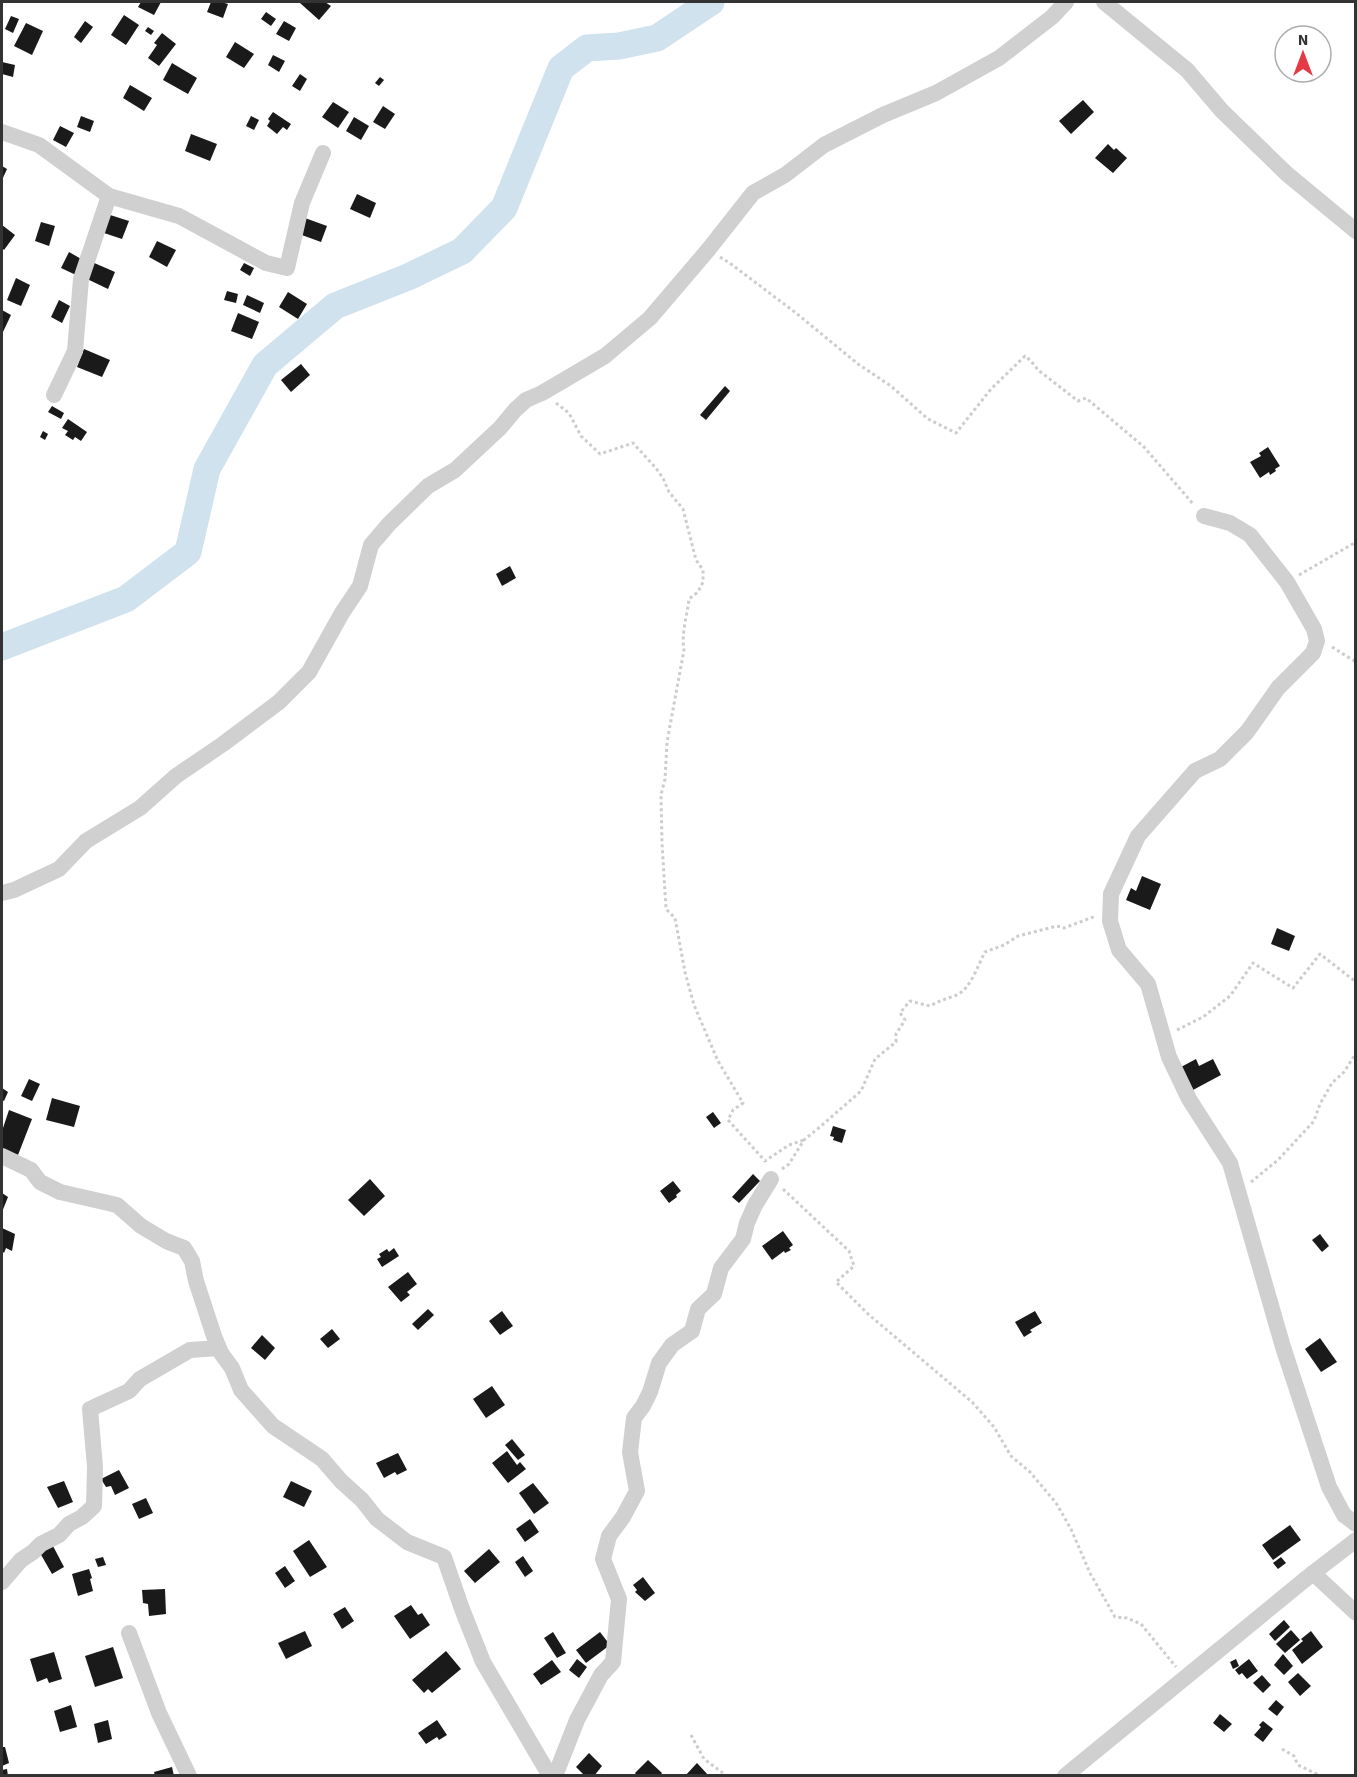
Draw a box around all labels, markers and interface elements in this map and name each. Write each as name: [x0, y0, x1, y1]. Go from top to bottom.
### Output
north arrow: [1273, 24, 1333, 84]
text: N: [1298, 29, 1308, 51]

